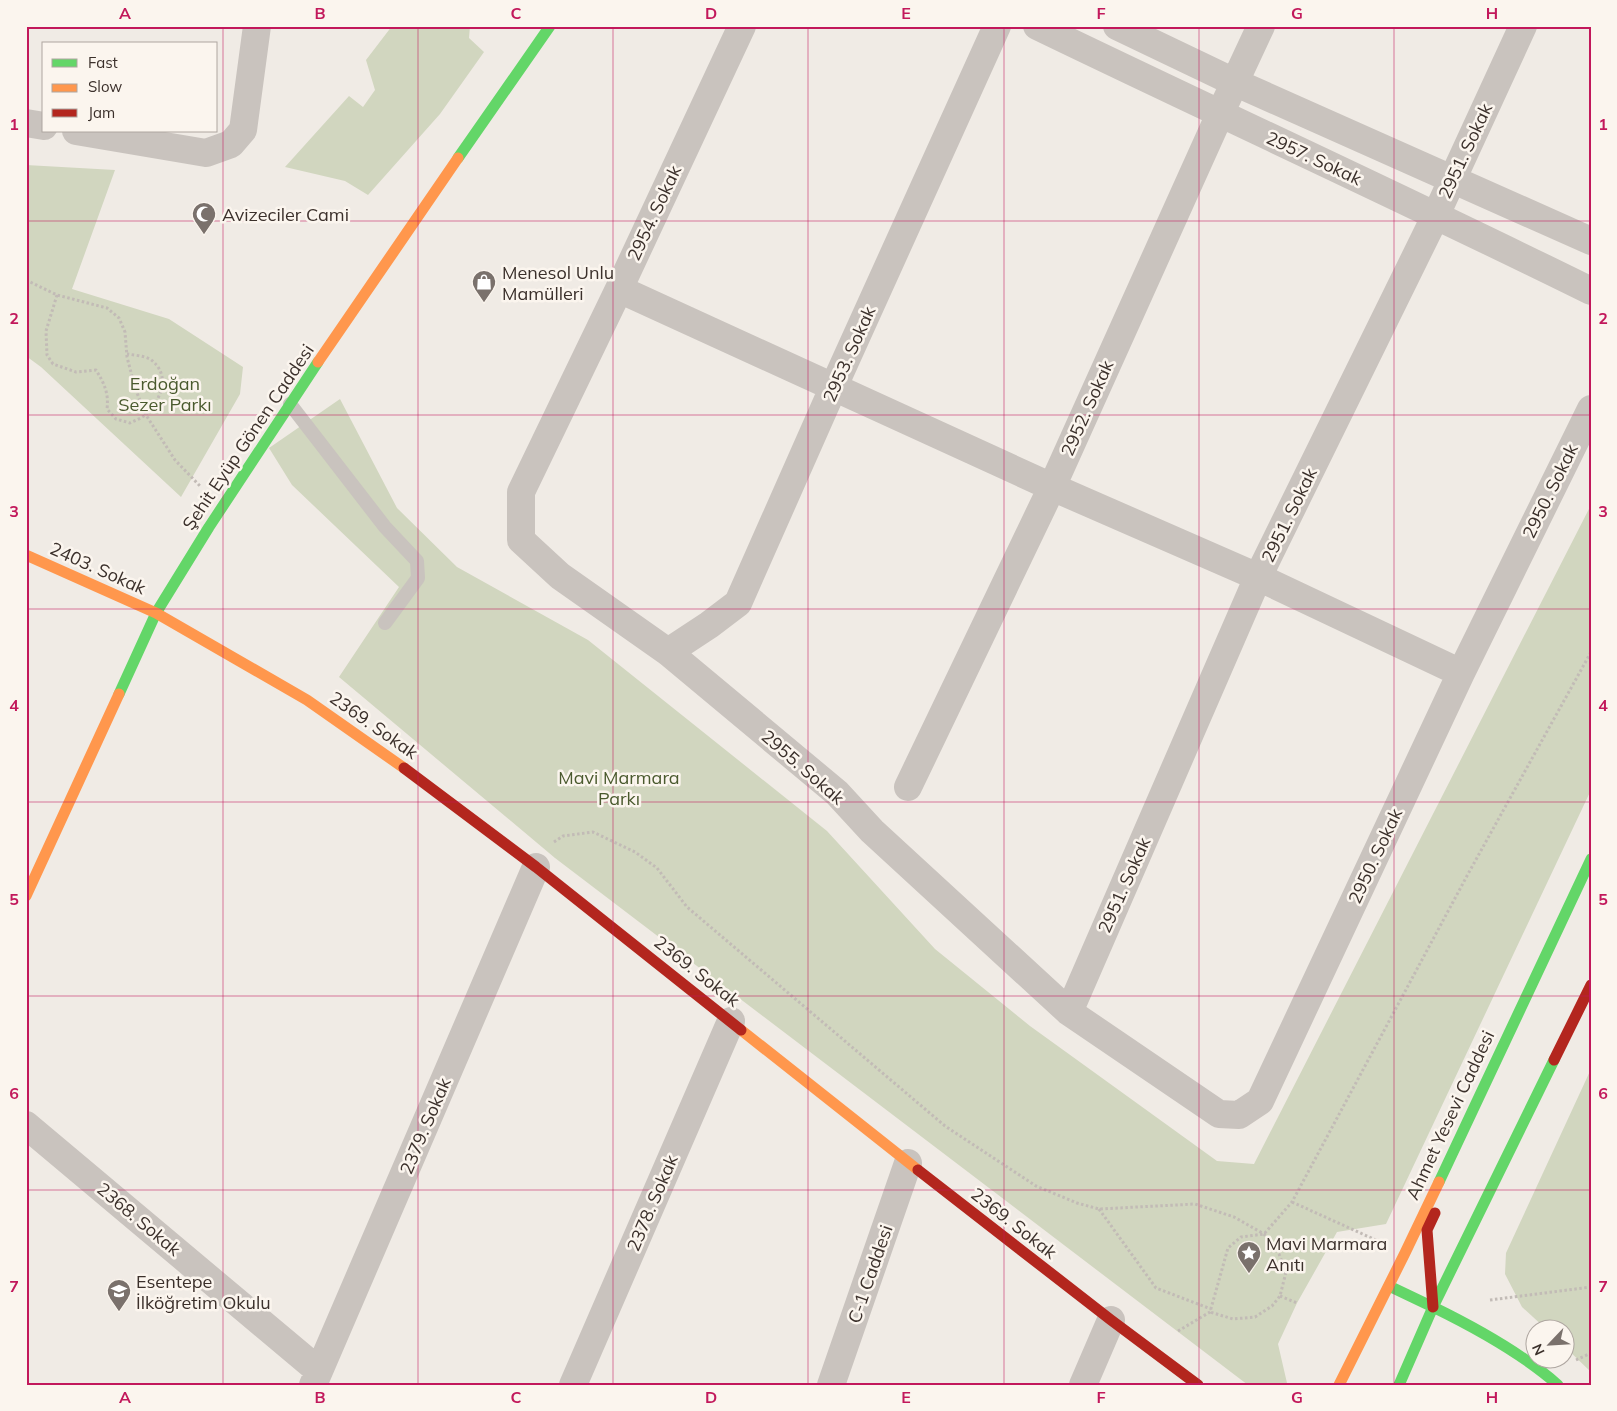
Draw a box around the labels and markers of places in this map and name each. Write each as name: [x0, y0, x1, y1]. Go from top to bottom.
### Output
mosque icon: Avizeciler Cami: [191, 201, 217, 235]
place label: Avizeciler Cami: [222, 203, 349, 226]
place label: Menesol Unlu Mamülleri: [502, 261, 614, 305]
shop icon: Menesol Unlu Mamülleri: [471, 269, 497, 303]
place label: Mavi Marmara Anıtı: [1266, 1232, 1387, 1276]
place icon: Mavi Marmara Anıtı: [1236, 1240, 1262, 1274]
place label: Esentepe İlköğretim Okulu: [136, 1270, 271, 1314]
school or university icon: Esentepe İlköğretim Okulu: [106, 1278, 132, 1312]

